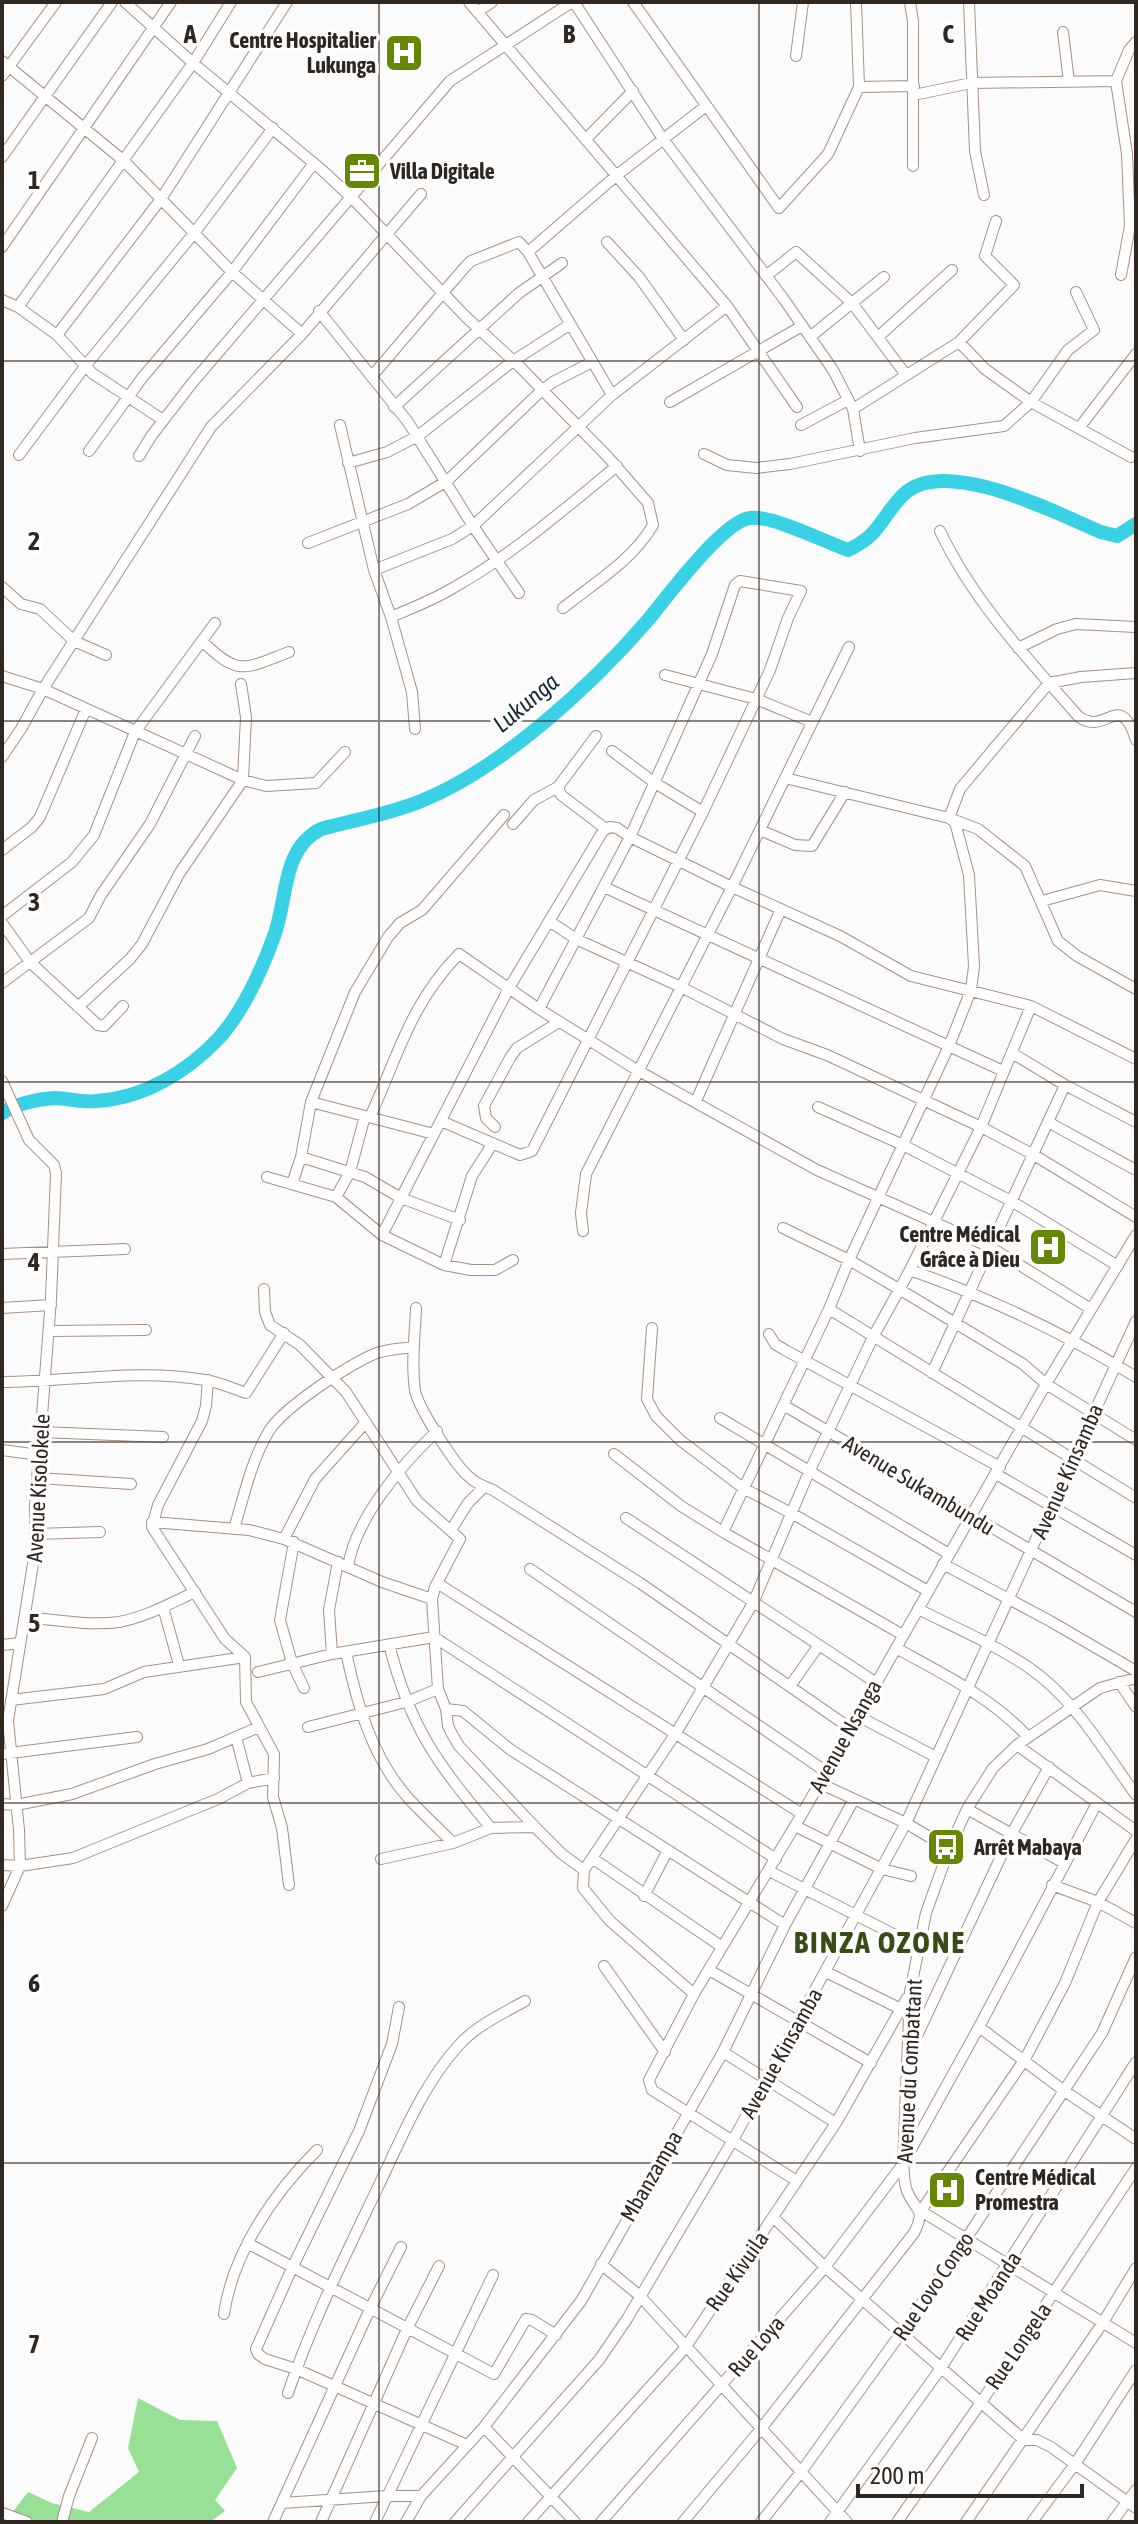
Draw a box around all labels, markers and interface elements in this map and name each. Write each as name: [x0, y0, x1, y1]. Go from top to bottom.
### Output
text: A: [183, 19, 197, 49]
text: B: [563, 19, 576, 49]
text: C: [942, 19, 954, 49]
place label: Centre Hospitalier Lukunga: [229, 27, 377, 78]
hospital icon: Centre Hospitalier Lukunga: [383, 32, 425, 74]
office icon: Villa Digitale: [341, 150, 383, 192]
place label: Villa Digitale: [389, 158, 495, 184]
text: 1: [28, 165, 40, 195]
text: 2: [28, 526, 40, 556]
water label: Lukunga: [488, 668, 564, 738]
text: 3: [28, 887, 40, 917]
place label: Centre Médical Grâce à Dieu: [899, 1221, 1021, 1272]
hospital icon: Centre Médical Grâce à Dieu: [1027, 1226, 1069, 1268]
text: 4: [27, 1247, 40, 1277]
street label: Avenue Kinsamba: [1026, 1400, 1108, 1542]
street label: Avenue Kisolokele: [21, 1413, 55, 1563]
street label: Avenue Sukambundu: [838, 1429, 1000, 1541]
text: 5: [28, 1608, 40, 1638]
street label: Avenue Nsanga: [803, 1675, 887, 1797]
bus stop icon: Arrêt Mabaya: [925, 1826, 967, 1868]
place label: Arrêt Mabaya: [973, 1834, 1082, 1860]
district label: BINZA OZONE: [794, 1925, 966, 1959]
text: 6: [28, 1968, 40, 1998]
street label: Avenue du Combattant: [891, 1978, 927, 2164]
street label: Avenue Kinsamba: [735, 1983, 827, 2123]
street label: Mbanzampa: [615, 2126, 687, 2226]
place label: Centre Médical Promestra: [975, 2164, 1097, 2215]
hospital icon: Centre Médical Promestra: [926, 2169, 968, 2211]
street label: Rue Kivuila: [700, 2226, 774, 2316]
street label: Rue Lovo Congo: [887, 2227, 979, 2345]
street label: Rue Moanda: [950, 2246, 1026, 2346]
street label: Rue Longela: [979, 2298, 1057, 2394]
street label: Rue Loya: [722, 2310, 790, 2382]
text: 7: [28, 2329, 40, 2359]
scale bar: [858, 2448, 1082, 2498]
text: 200 m: [870, 2462, 924, 2489]

